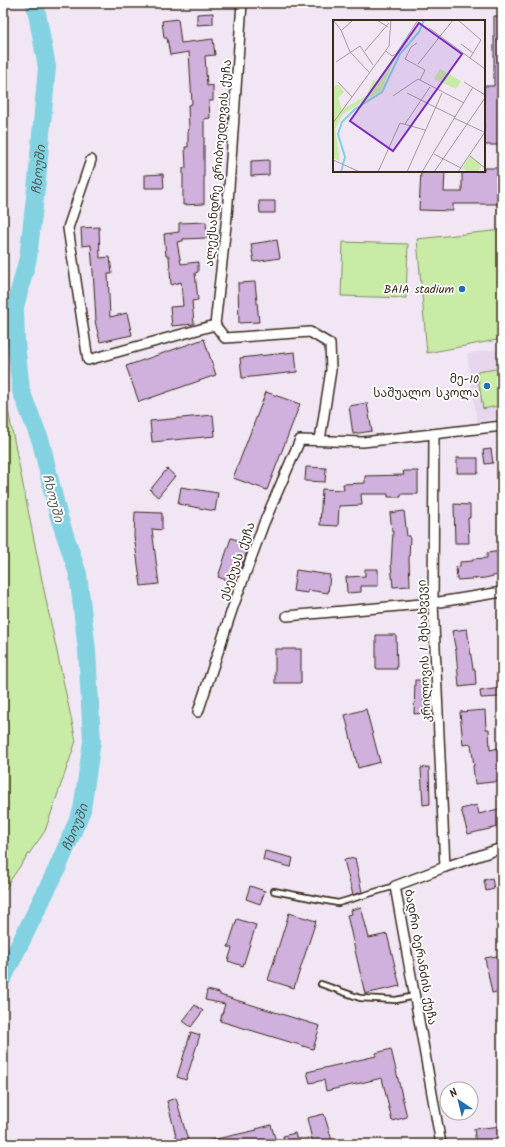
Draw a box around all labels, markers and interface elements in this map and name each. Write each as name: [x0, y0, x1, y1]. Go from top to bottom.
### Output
inset map: [333, 20, 485, 172]
street label: ალექსანდრე გრიბოედოვის ქუჩა: [200, 59, 237, 267]
water label: ჩხოუში: [26, 144, 52, 195]
place label: BAIA stadium: [384, 280, 454, 299]
marker: BAIA stadium: [457, 284, 467, 294]
place label: მე-10 საშუალო სკოლა: [373, 370, 479, 403]
marker: მე-10 საშუალო სკოლა: [482, 381, 492, 391]
water label: ჩხოუში: [36, 472, 69, 525]
street label: ესებუას ქუჩა: [215, 519, 260, 603]
street label: კრილოვის I შესახვევი: [413, 579, 436, 723]
water label: ჩხოუში: [57, 802, 95, 855]
street label: ბადრი ბერანძის ქუჩა: [399, 888, 442, 1027]
north arrow: [439, 1081, 479, 1121]
text: N: [446, 1084, 462, 1103]

